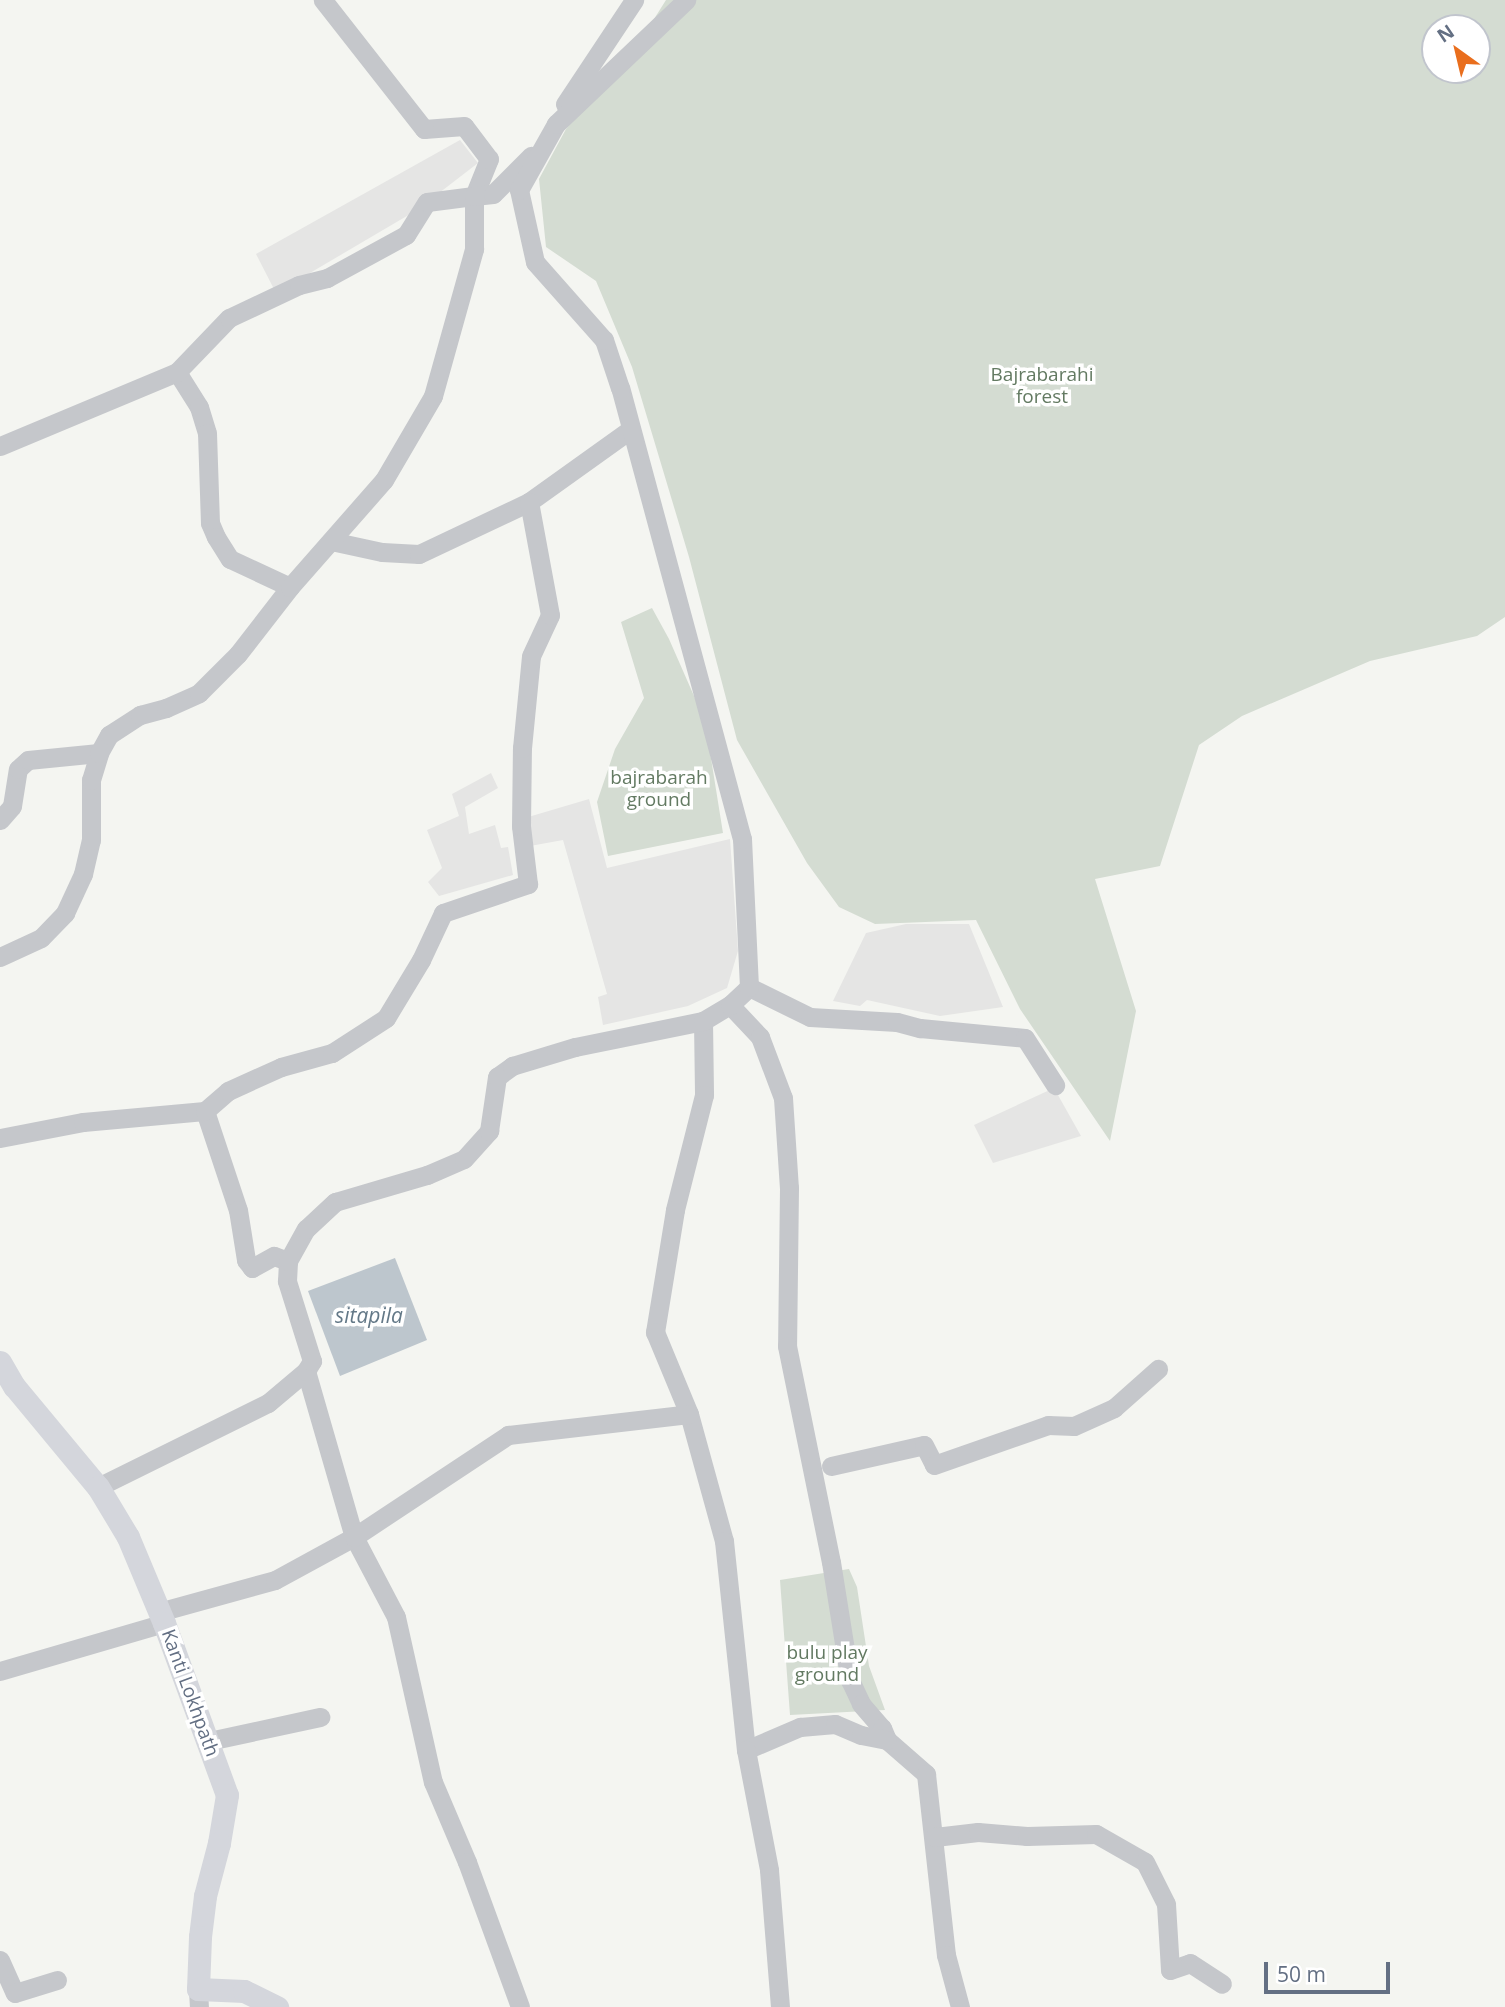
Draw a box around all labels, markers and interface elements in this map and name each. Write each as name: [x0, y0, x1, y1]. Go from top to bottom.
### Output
north arrow: [1421, 14, 1491, 84]
text: N: [1432, 18, 1459, 48]
park label: Bajrabarahi forest: [991, 364, 1093, 408]
park label: bajrabarah ground: [610, 767, 708, 811]
water label: sitapila: [335, 1302, 403, 1328]
street label: Kanti Lokhpath: [156, 1626, 224, 1760]
park label: bulu play ground: [786, 1642, 868, 1686]
scale bar: [1267, 1948, 1393, 1992]
text: 50 m: [1277, 1960, 1326, 1988]

